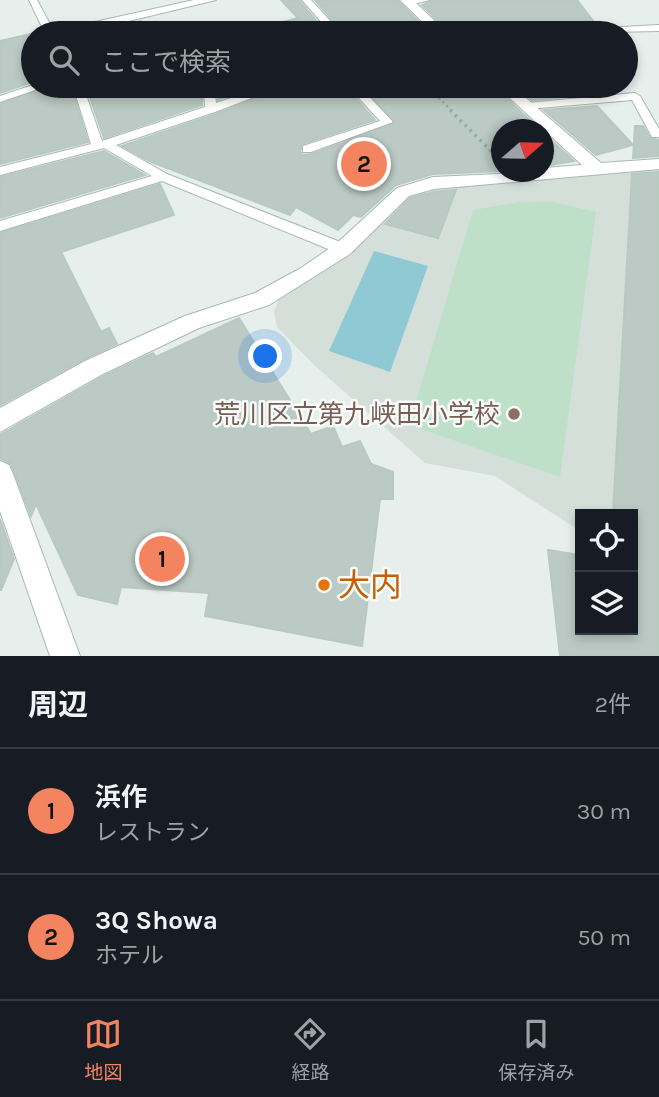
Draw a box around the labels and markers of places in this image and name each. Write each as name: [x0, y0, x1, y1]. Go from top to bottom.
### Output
pin: 2: [341, 138, 387, 190]
place label: 荒川区立第九峡田小学校: [214, 399, 500, 430]
marker: 荒川区立第九峡田小学校: [506, 406, 522, 422]
pin: 1: [139, 533, 185, 585]
place label: 大内: [338, 567, 402, 604]
marker: 大内: [316, 577, 332, 593]

